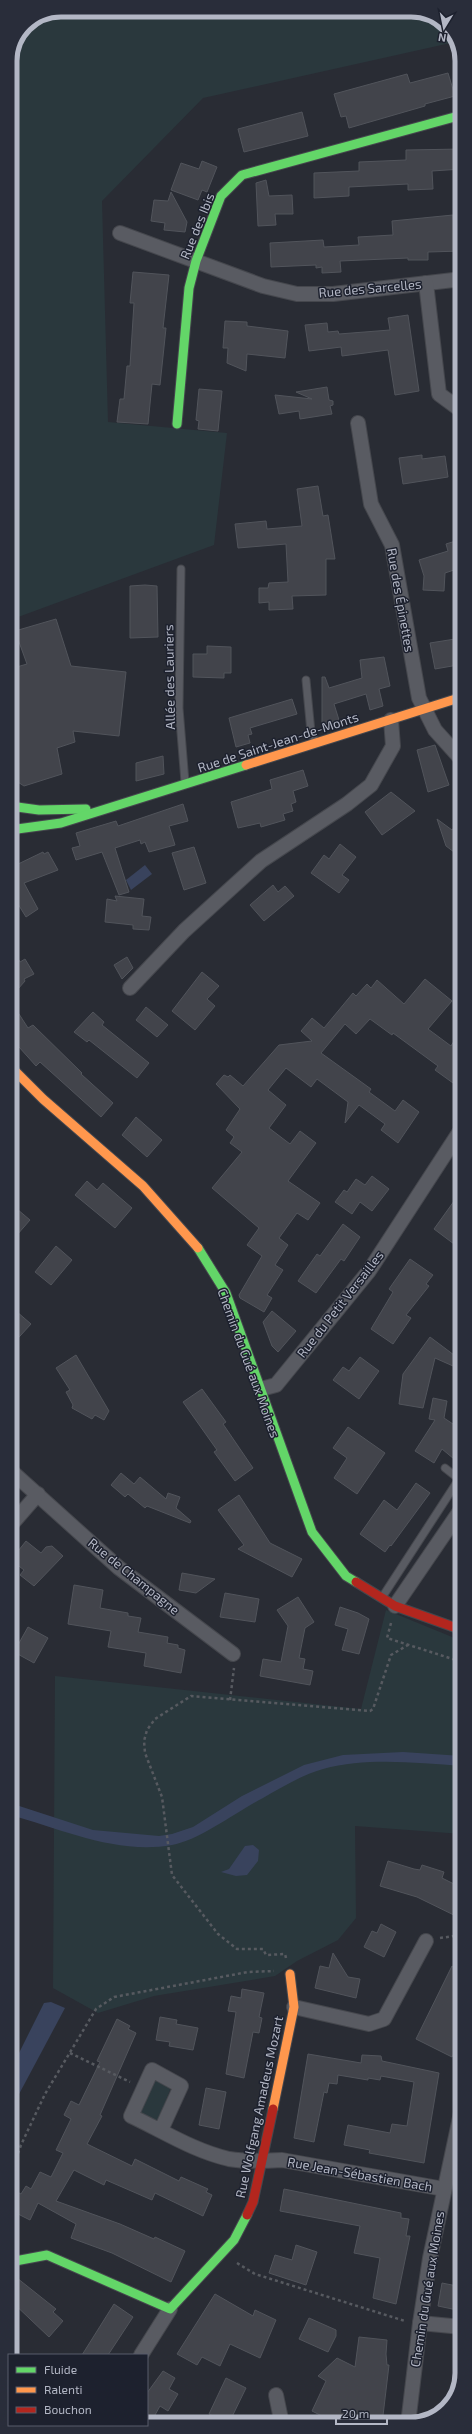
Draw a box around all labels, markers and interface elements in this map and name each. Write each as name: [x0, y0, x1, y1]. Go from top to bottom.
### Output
north arrow: [424, 8, 464, 48]
text: N: [437, 31, 447, 45]
street label: Rue des Ibis: [176, 191, 218, 261]
street label: Rue des Sarcelles: [318, 276, 422, 300]
street label: Rue des Épinettes: [384, 547, 419, 653]
street label: Allée des Lauriers: [160, 624, 178, 730]
street label: Rue de Saint-Jean-de-Monts: [196, 708, 360, 776]
street label: Rue du Petit Versailles: [293, 1247, 387, 1361]
street label: Chemin du Gué aux Moines: [215, 1286, 283, 1440]
street label: Rue de Champagne: [85, 1534, 183, 1618]
street label: Rue Wolfgang Amadeus Mozart: [232, 2014, 286, 2200]
street label: Rue Jean-Sébastien Bach: [286, 2153, 434, 2195]
street label: Chemin du Gué aux Moines: [407, 2210, 447, 2368]
legend: [8, 2354, 148, 2426]
text: Fluide: [44, 2362, 77, 2376]
text: Ralenti: [44, 2382, 83, 2396]
scale bar: [336, 2400, 387, 2426]
text: Bouchon: [44, 2402, 92, 2416]
text: 20 m: [342, 2406, 369, 2420]

